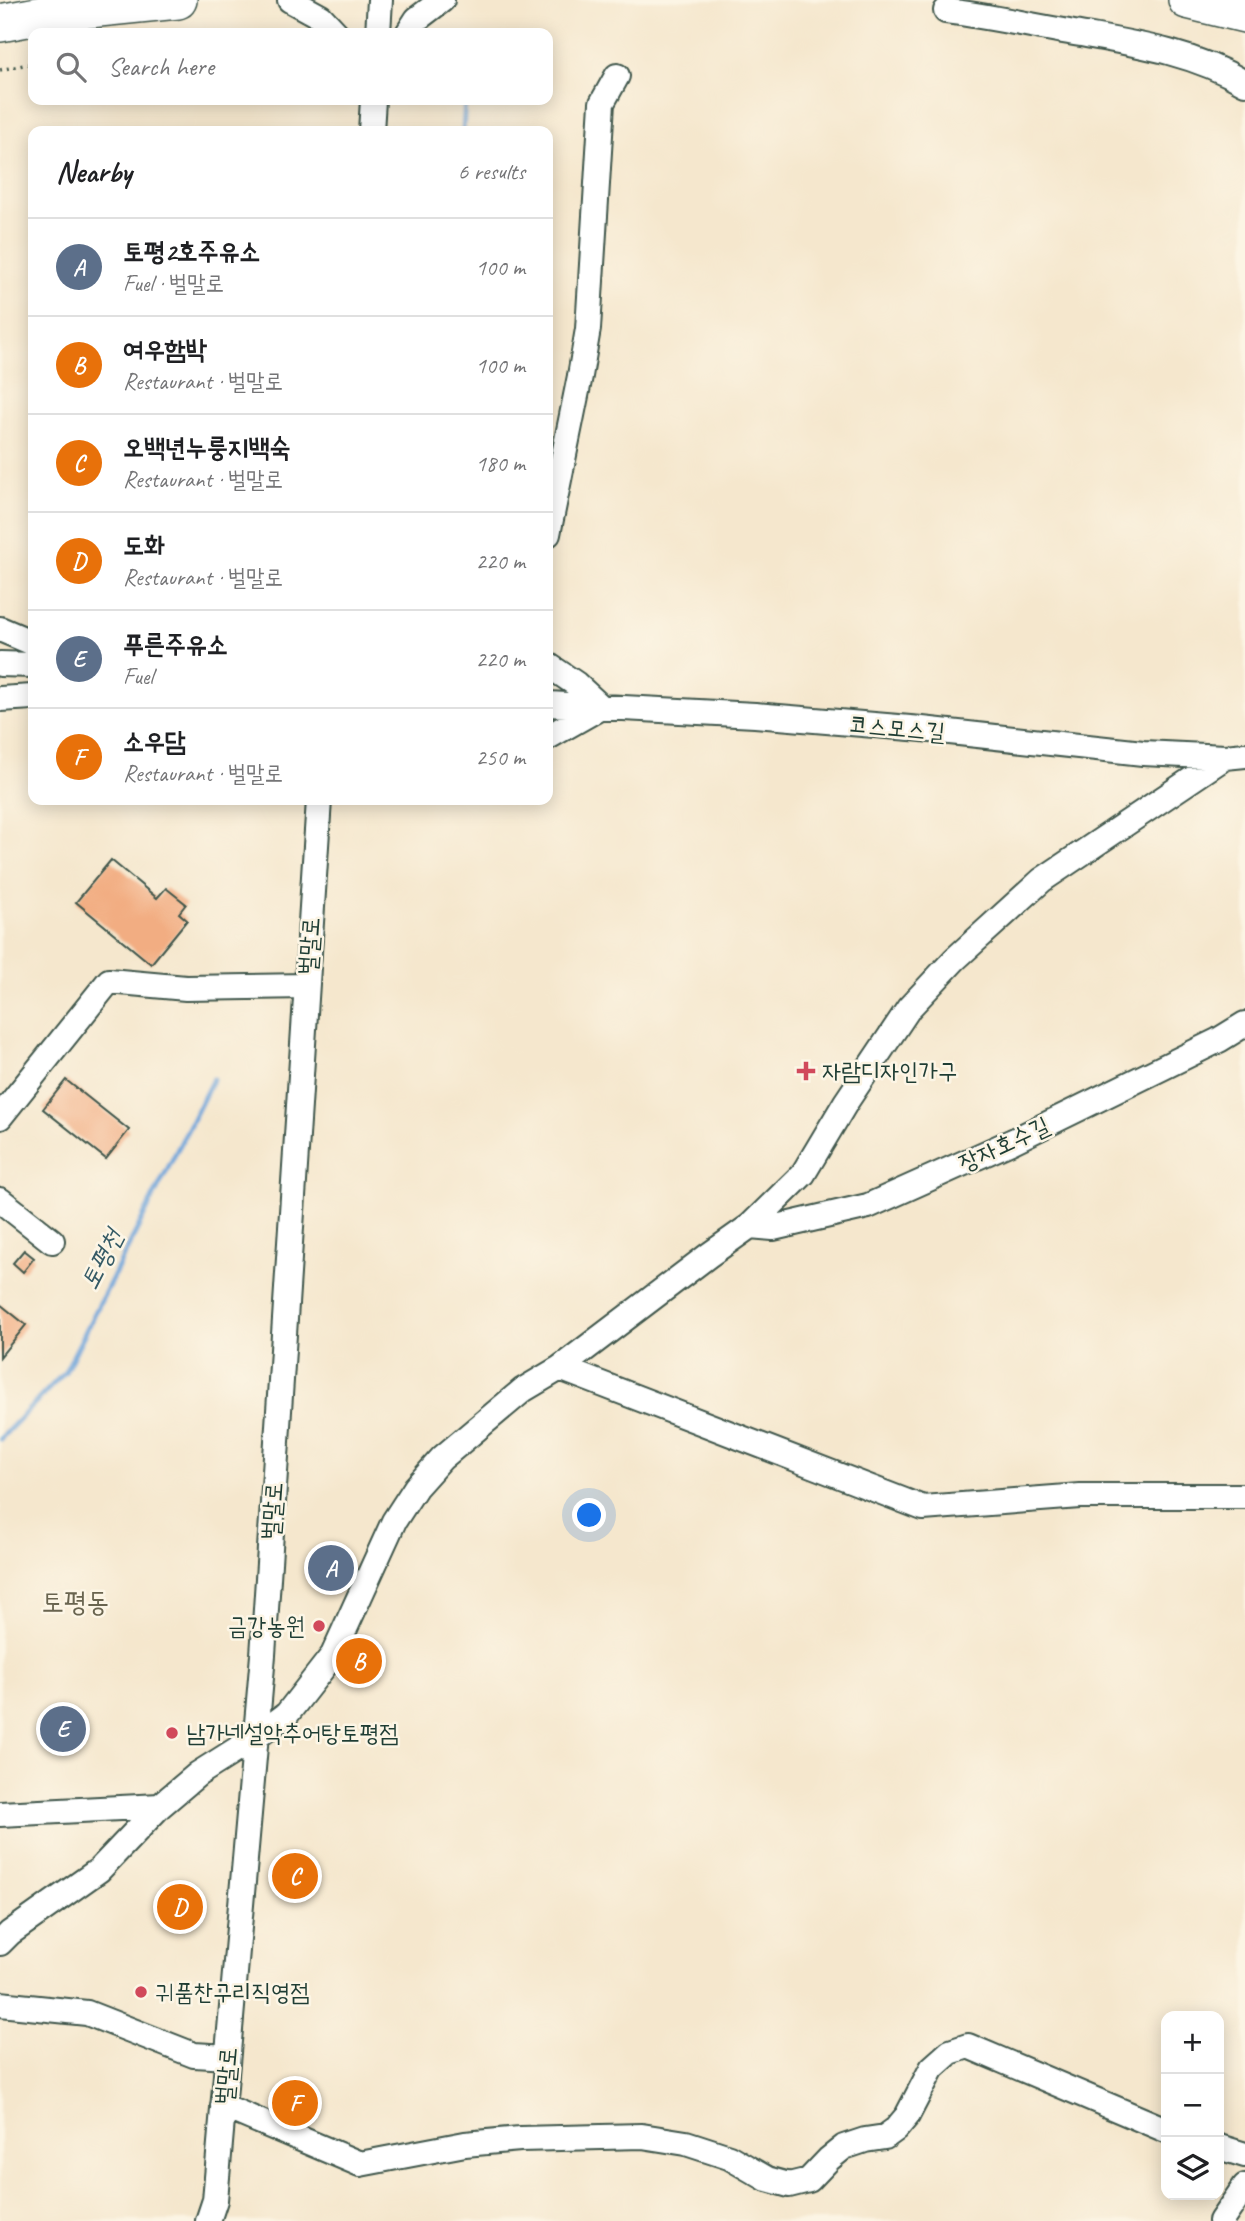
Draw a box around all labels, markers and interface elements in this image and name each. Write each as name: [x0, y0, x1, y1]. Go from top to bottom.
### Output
search box: [28, 28, 553, 105]
icon: search: [52, 48, 90, 86]
text: Search here: [108, 50, 214, 83]
text: Nearby: [56, 153, 132, 191]
text: 6 results: [458, 157, 525, 186]
text: 토평2호주유소: [123, 235, 260, 268]
text: A: [73, 253, 85, 282]
text: 100 m: [476, 253, 525, 282]
text: Fuel · 벌말로: [123, 269, 224, 298]
text: 여우함박: [123, 333, 207, 366]
text: B: [73, 351, 85, 380]
text: 100 m: [476, 351, 525, 380]
text: Restaurant · 벌말로: [123, 367, 283, 396]
text: 오백년누룽지백숙: [123, 431, 290, 464]
text: C: [74, 449, 84, 478]
text: 180 m: [476, 449, 525, 478]
text: Restaurant · 벌말로: [123, 465, 283, 494]
text: 도화: [123, 529, 165, 562]
text: D: [72, 547, 86, 576]
text: 220 m: [476, 547, 525, 576]
text: Restaurant · 벌말로: [123, 563, 283, 592]
text: 푸른주유소: [123, 628, 228, 661]
text: E: [73, 645, 85, 674]
text: 220 m: [476, 645, 525, 674]
text: Fuel: [123, 662, 153, 691]
street label: 코스모스길: [848, 709, 946, 747]
text: 소우담: [123, 725, 186, 758]
text: F: [74, 743, 84, 772]
text: 250 m: [476, 743, 525, 772]
text: Restaurant · 벌말로: [123, 759, 283, 788]
street label: 벌말로: [292, 916, 326, 976]
place label: 자람디자인가구: [822, 1056, 957, 1086]
marker: 자람디자인가구: [796, 1061, 816, 1081]
street label: 장자호수길: [954, 1110, 1054, 1178]
water label: 토평천: [72, 1221, 132, 1295]
street label: 벌말로: [255, 1481, 289, 1541]
your location: [572, 1498, 606, 1532]
pin: A: [308, 1542, 354, 1594]
district label: 토평동: [41, 1584, 109, 1619]
place label: 금강농원: [228, 1611, 305, 1641]
marker: 금강농원: [311, 1618, 327, 1634]
pin: B: [336, 1635, 382, 1687]
pin: E: [40, 1703, 86, 1755]
place label: 남가네설악추어탕토평점: [186, 1718, 398, 1748]
marker: 남가네설악추어탕토평점: [164, 1725, 180, 1741]
pin: C: [272, 1850, 318, 1902]
pin: D: [157, 1881, 203, 1933]
place label: 귀품찬구리직영점: [155, 1977, 310, 2007]
marker: 귀품찬구리직영점: [133, 1984, 149, 2000]
map controls: [1161, 2011, 1224, 2200]
button: +: [1161, 2011, 1224, 2074]
street label: 벌말로: [209, 2046, 243, 2106]
button: −: [1161, 2074, 1224, 2137]
pin: F: [272, 2077, 318, 2129]
button: layers: [1161, 2137, 1224, 2200]

